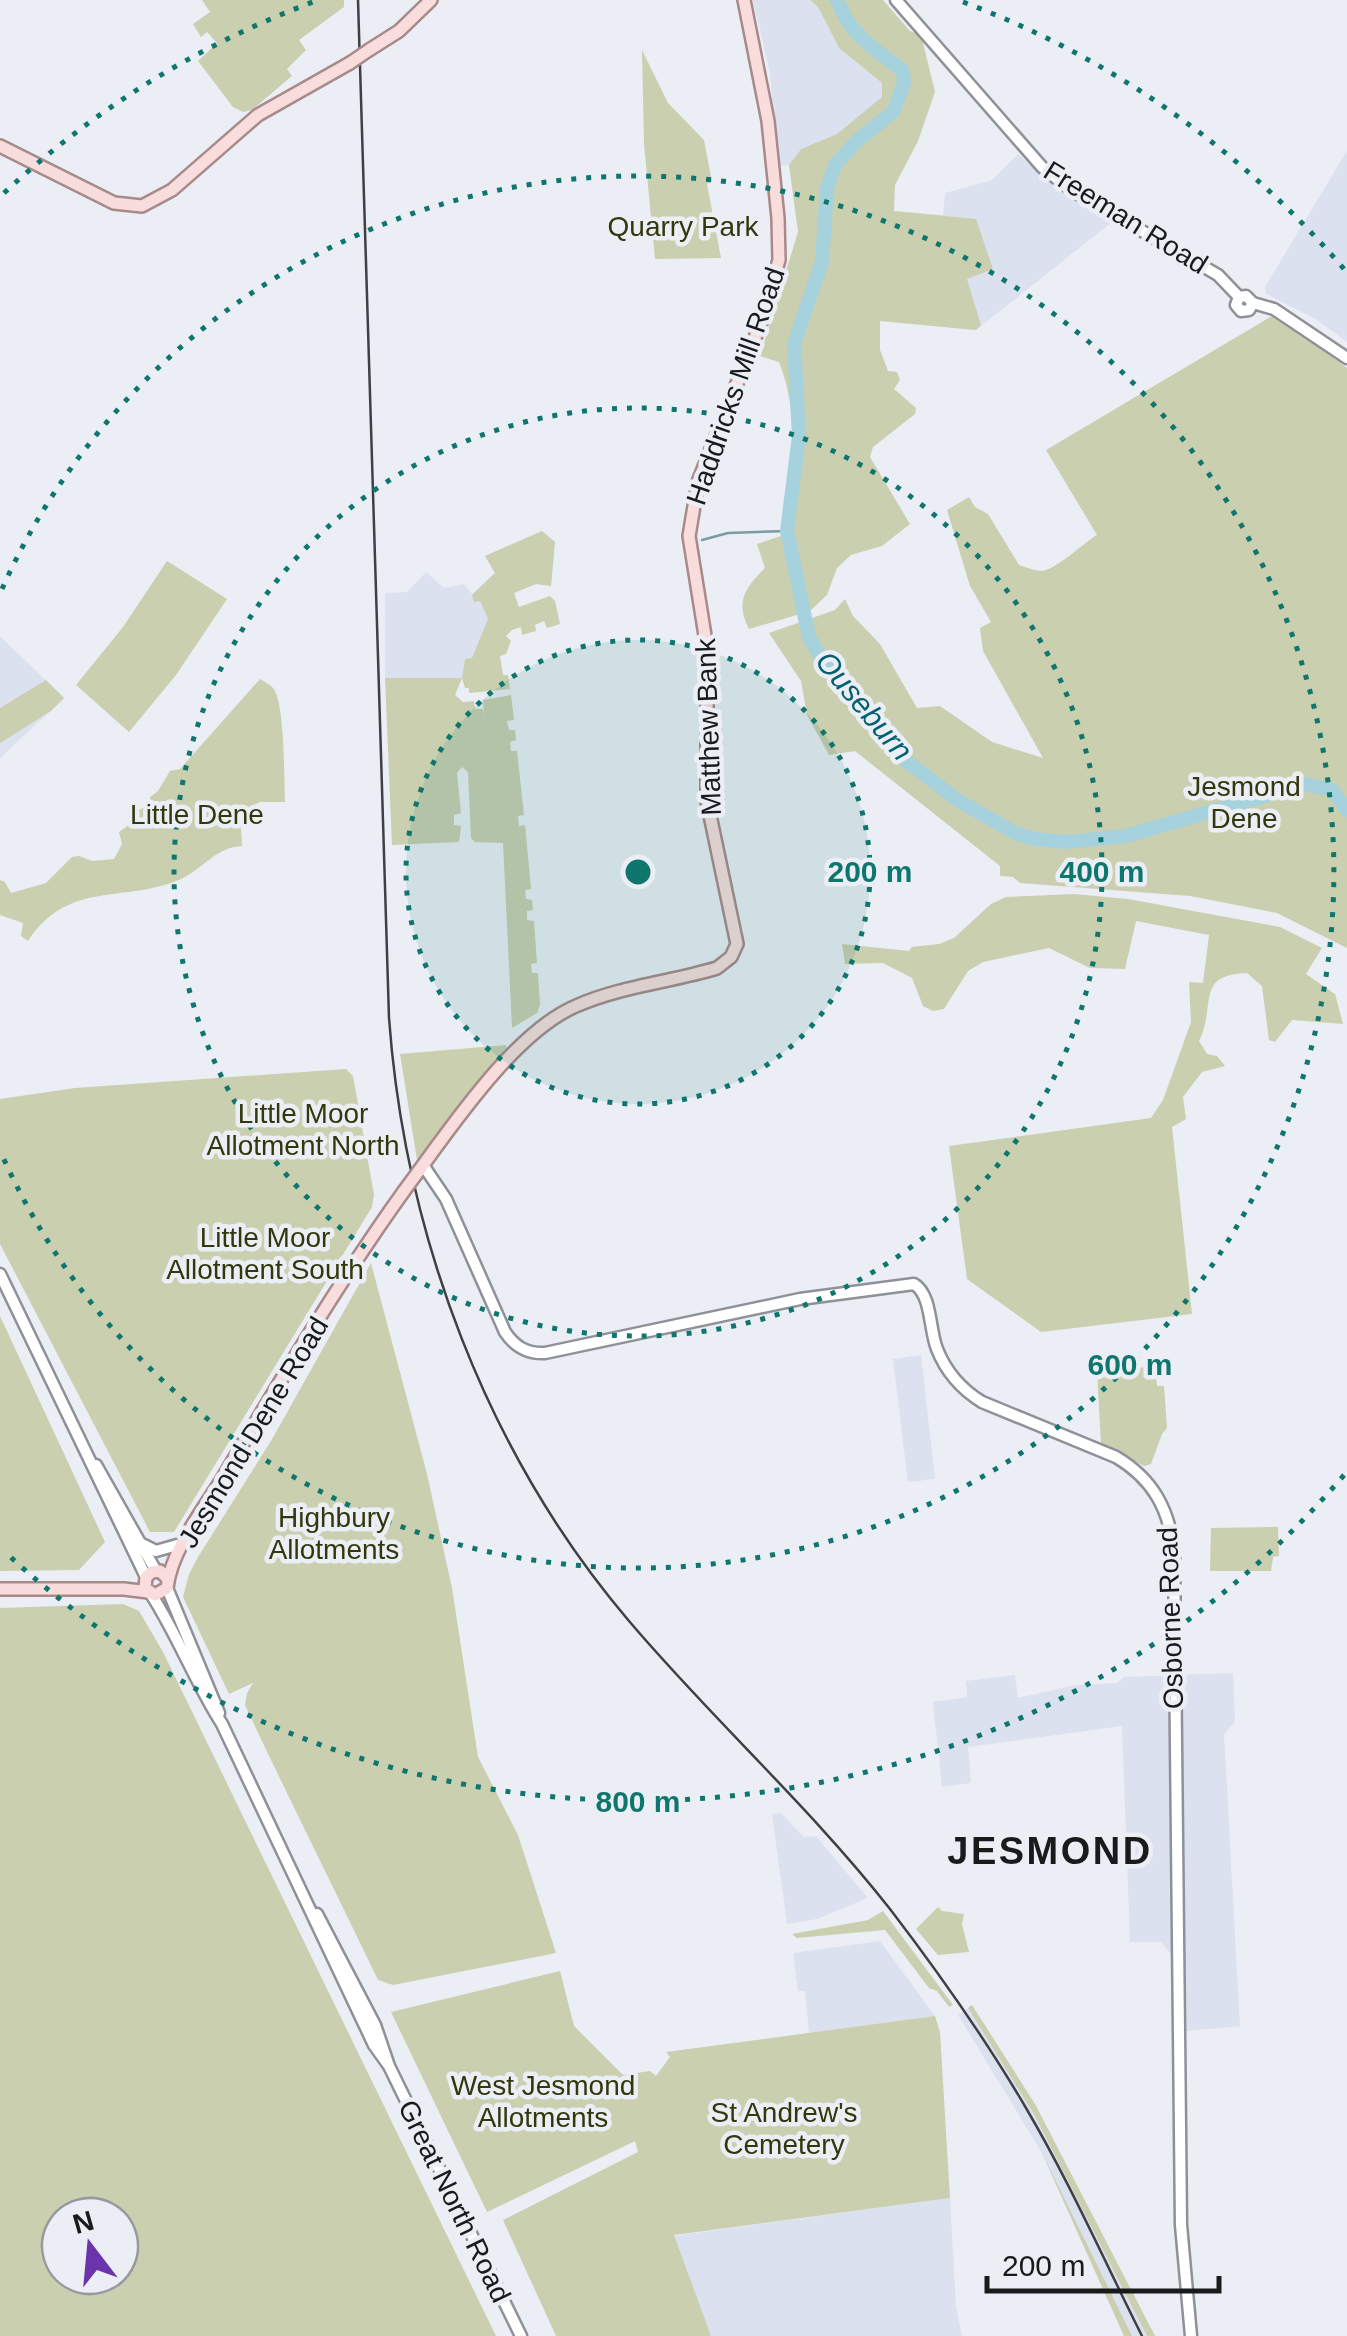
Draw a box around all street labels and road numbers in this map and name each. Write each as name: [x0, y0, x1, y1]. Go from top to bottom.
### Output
street label: Freeman Road: [1038, 155, 1213, 280]
street label: Haddricks Mill Road: [680, 263, 791, 509]
street label: Matthew Bank: [690, 637, 727, 816]
street label: Jesmond Dene Road: [172, 1312, 334, 1553]
street label: Osborne Road: [1152, 1526, 1189, 1710]
street label: Great North Road: [392, 2095, 517, 2307]

